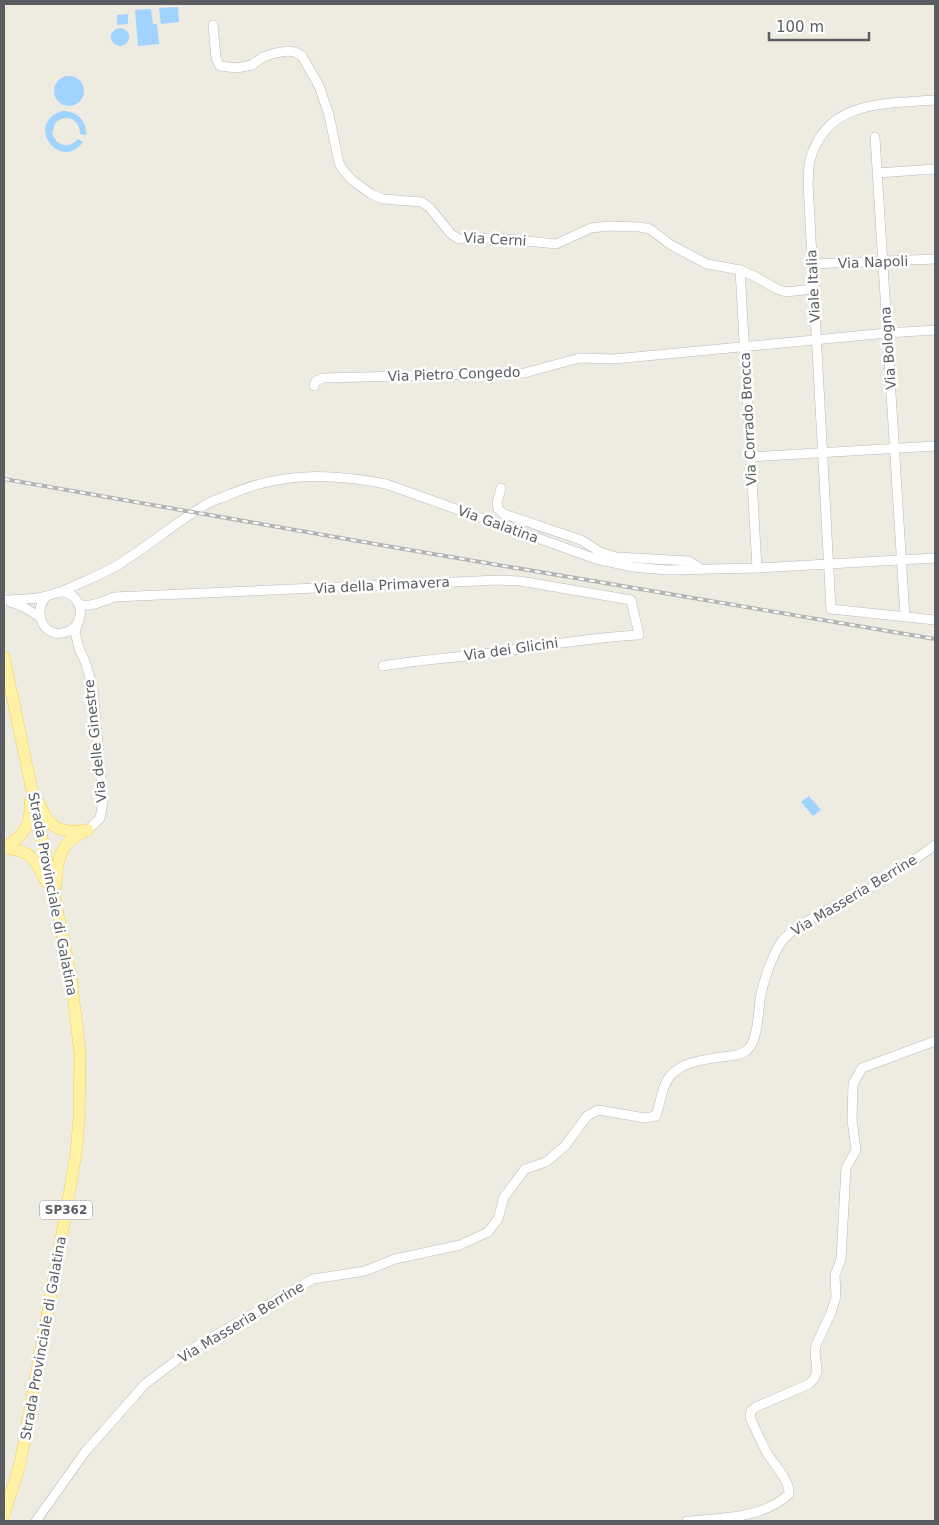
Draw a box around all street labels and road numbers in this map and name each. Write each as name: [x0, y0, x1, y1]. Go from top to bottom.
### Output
street label: Via Cerni: [463, 229, 527, 249]
street label: Viale Italia: [803, 249, 823, 323]
street label: Via Napoli: [838, 253, 908, 271]
street label: Via Bologna: [877, 306, 899, 390]
street label: Via Corrado Brocca: [737, 352, 759, 486]
street label: Via Pietro Congedo: [387, 364, 521, 384]
street label: Via Galatina: [455, 502, 541, 546]
street label: Via della Primavera: [314, 573, 450, 597]
street label: Via dei Glicini: [463, 634, 559, 664]
street label: Via delle Ginestre: [81, 679, 109, 803]
street label: Strada Provinciale di Galatina: [25, 791, 81, 997]
street label: Via Masseria Berrine: [788, 851, 920, 939]
road number: SP362: [40, 1200, 92, 1220]
street label: Strada Provinciale di Galatina: [17, 1235, 69, 1441]
street label: Via Masseria Berrine: [175, 1278, 307, 1366]

